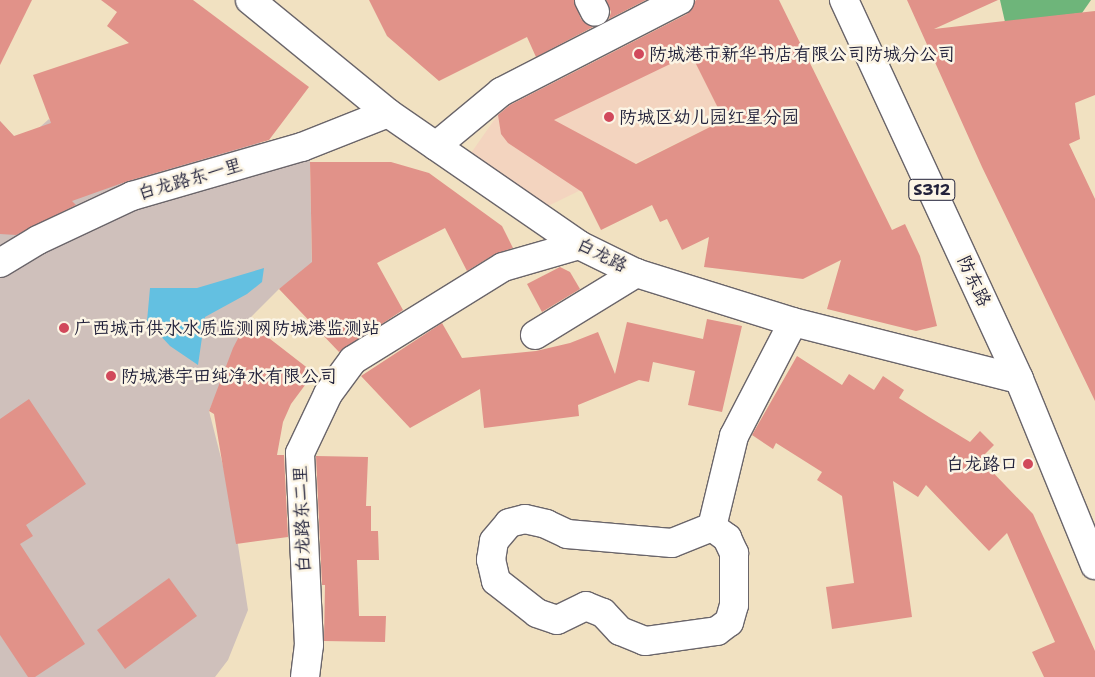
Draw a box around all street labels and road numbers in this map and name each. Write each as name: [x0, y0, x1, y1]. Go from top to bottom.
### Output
street label: 白龙路东一里: [135, 154, 245, 204]
road number: S312: [908, 176, 956, 204]
street label: 白龙路: [573, 233, 631, 277]
street label: 防东路: [953, 252, 995, 310]
street label: 白龙路东二里: [289, 465, 315, 573]

